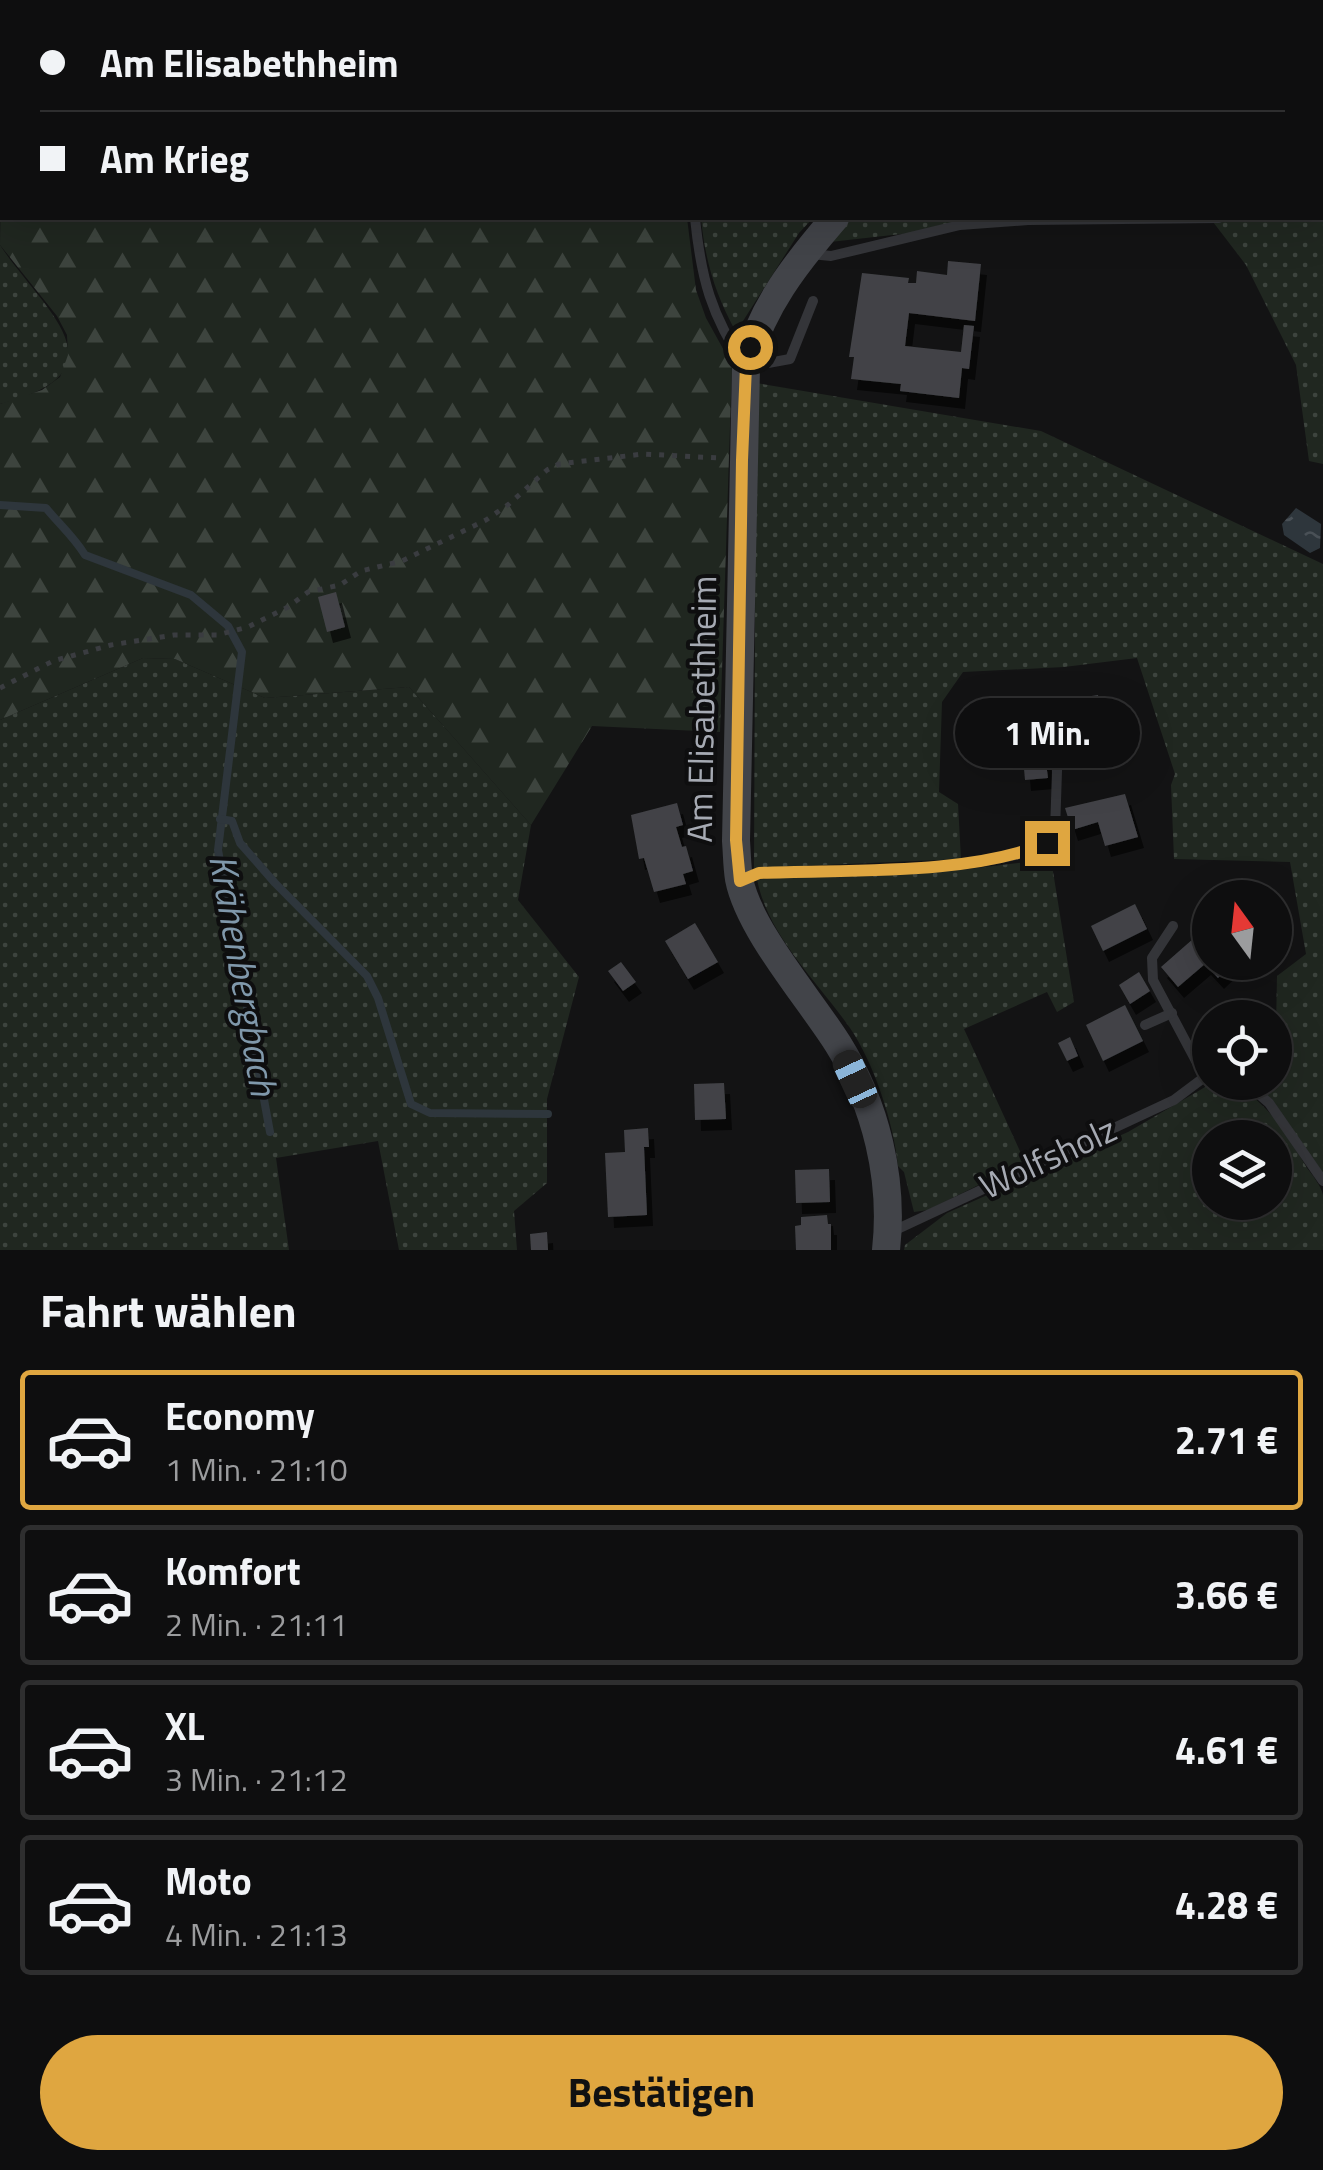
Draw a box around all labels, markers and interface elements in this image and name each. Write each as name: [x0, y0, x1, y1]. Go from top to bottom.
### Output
text: Am Elisabethheim: [100, 34, 399, 92]
text: Am Krieg: [100, 130, 249, 188]
route start: [728, 325, 773, 370]
street label: Am Elisabethheim: [672, 575, 730, 843]
callout: 1 Min.: [954, 698, 1140, 768]
text: 1 Min.: [1004, 709, 1091, 757]
route end: [1025, 821, 1070, 866]
water label: Krähenbergbach: [194, 850, 294, 1101]
north arrow: [1192, 880, 1292, 980]
map controls: [1192, 880, 1292, 1220]
button: locate: [1192, 1000, 1292, 1100]
car: [829, 1045, 881, 1113]
street label: Wolfsholz: [970, 1102, 1125, 1212]
button: layers: [1192, 1120, 1292, 1220]
text: Fahrt wählen: [40, 1276, 297, 1344]
text: Economy: [165, 1387, 315, 1445]
icon: car: [45, 1395, 135, 1485]
text: 2.71 €: [1175, 1411, 1278, 1469]
text: 1 Min. · 21:10: [165, 1445, 348, 1493]
text: Komfort: [165, 1542, 301, 1600]
icon: car: [45, 1550, 135, 1640]
text: 3.66 €: [1175, 1566, 1278, 1624]
text: 2 Min. · 21:11: [165, 1600, 348, 1648]
text: XL: [165, 1697, 205, 1755]
icon: car: [45, 1705, 135, 1795]
text: 4.61 €: [1175, 1721, 1278, 1779]
text: 3 Min. · 21:12: [165, 1755, 348, 1803]
text: Moto: [165, 1852, 252, 1910]
icon: car: [45, 1860, 135, 1950]
text: 4.28 €: [1175, 1876, 1278, 1934]
text: 4 Min. · 21:13: [165, 1910, 348, 1958]
button: Bestätigen: [40, 2035, 1283, 2150]

